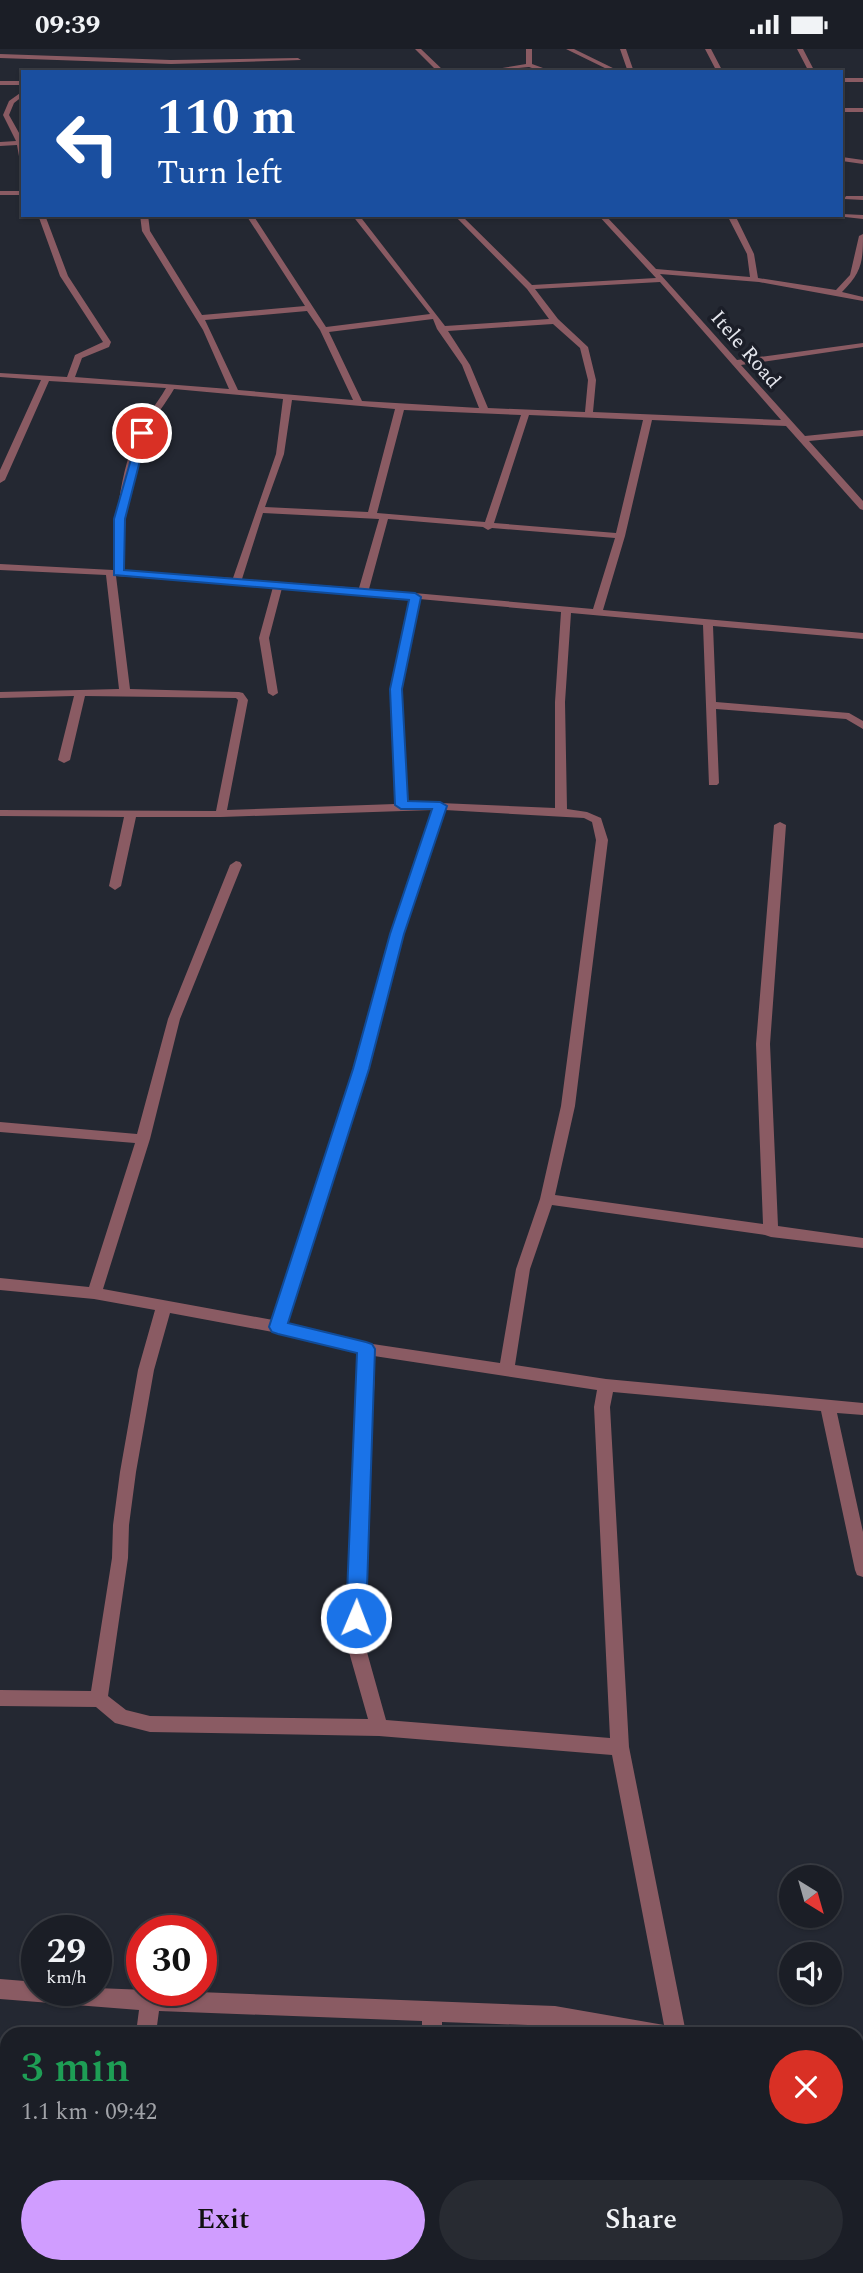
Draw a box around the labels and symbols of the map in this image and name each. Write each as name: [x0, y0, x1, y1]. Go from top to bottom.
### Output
street label: Itele Road: [702, 303, 788, 396]
pin: [112, 403, 172, 463]
position arrow: [319, 1581, 393, 1655]
north arrow: [779, 1865, 842, 1929]
speed limit sign: 30: [126, 1915, 217, 2006]

